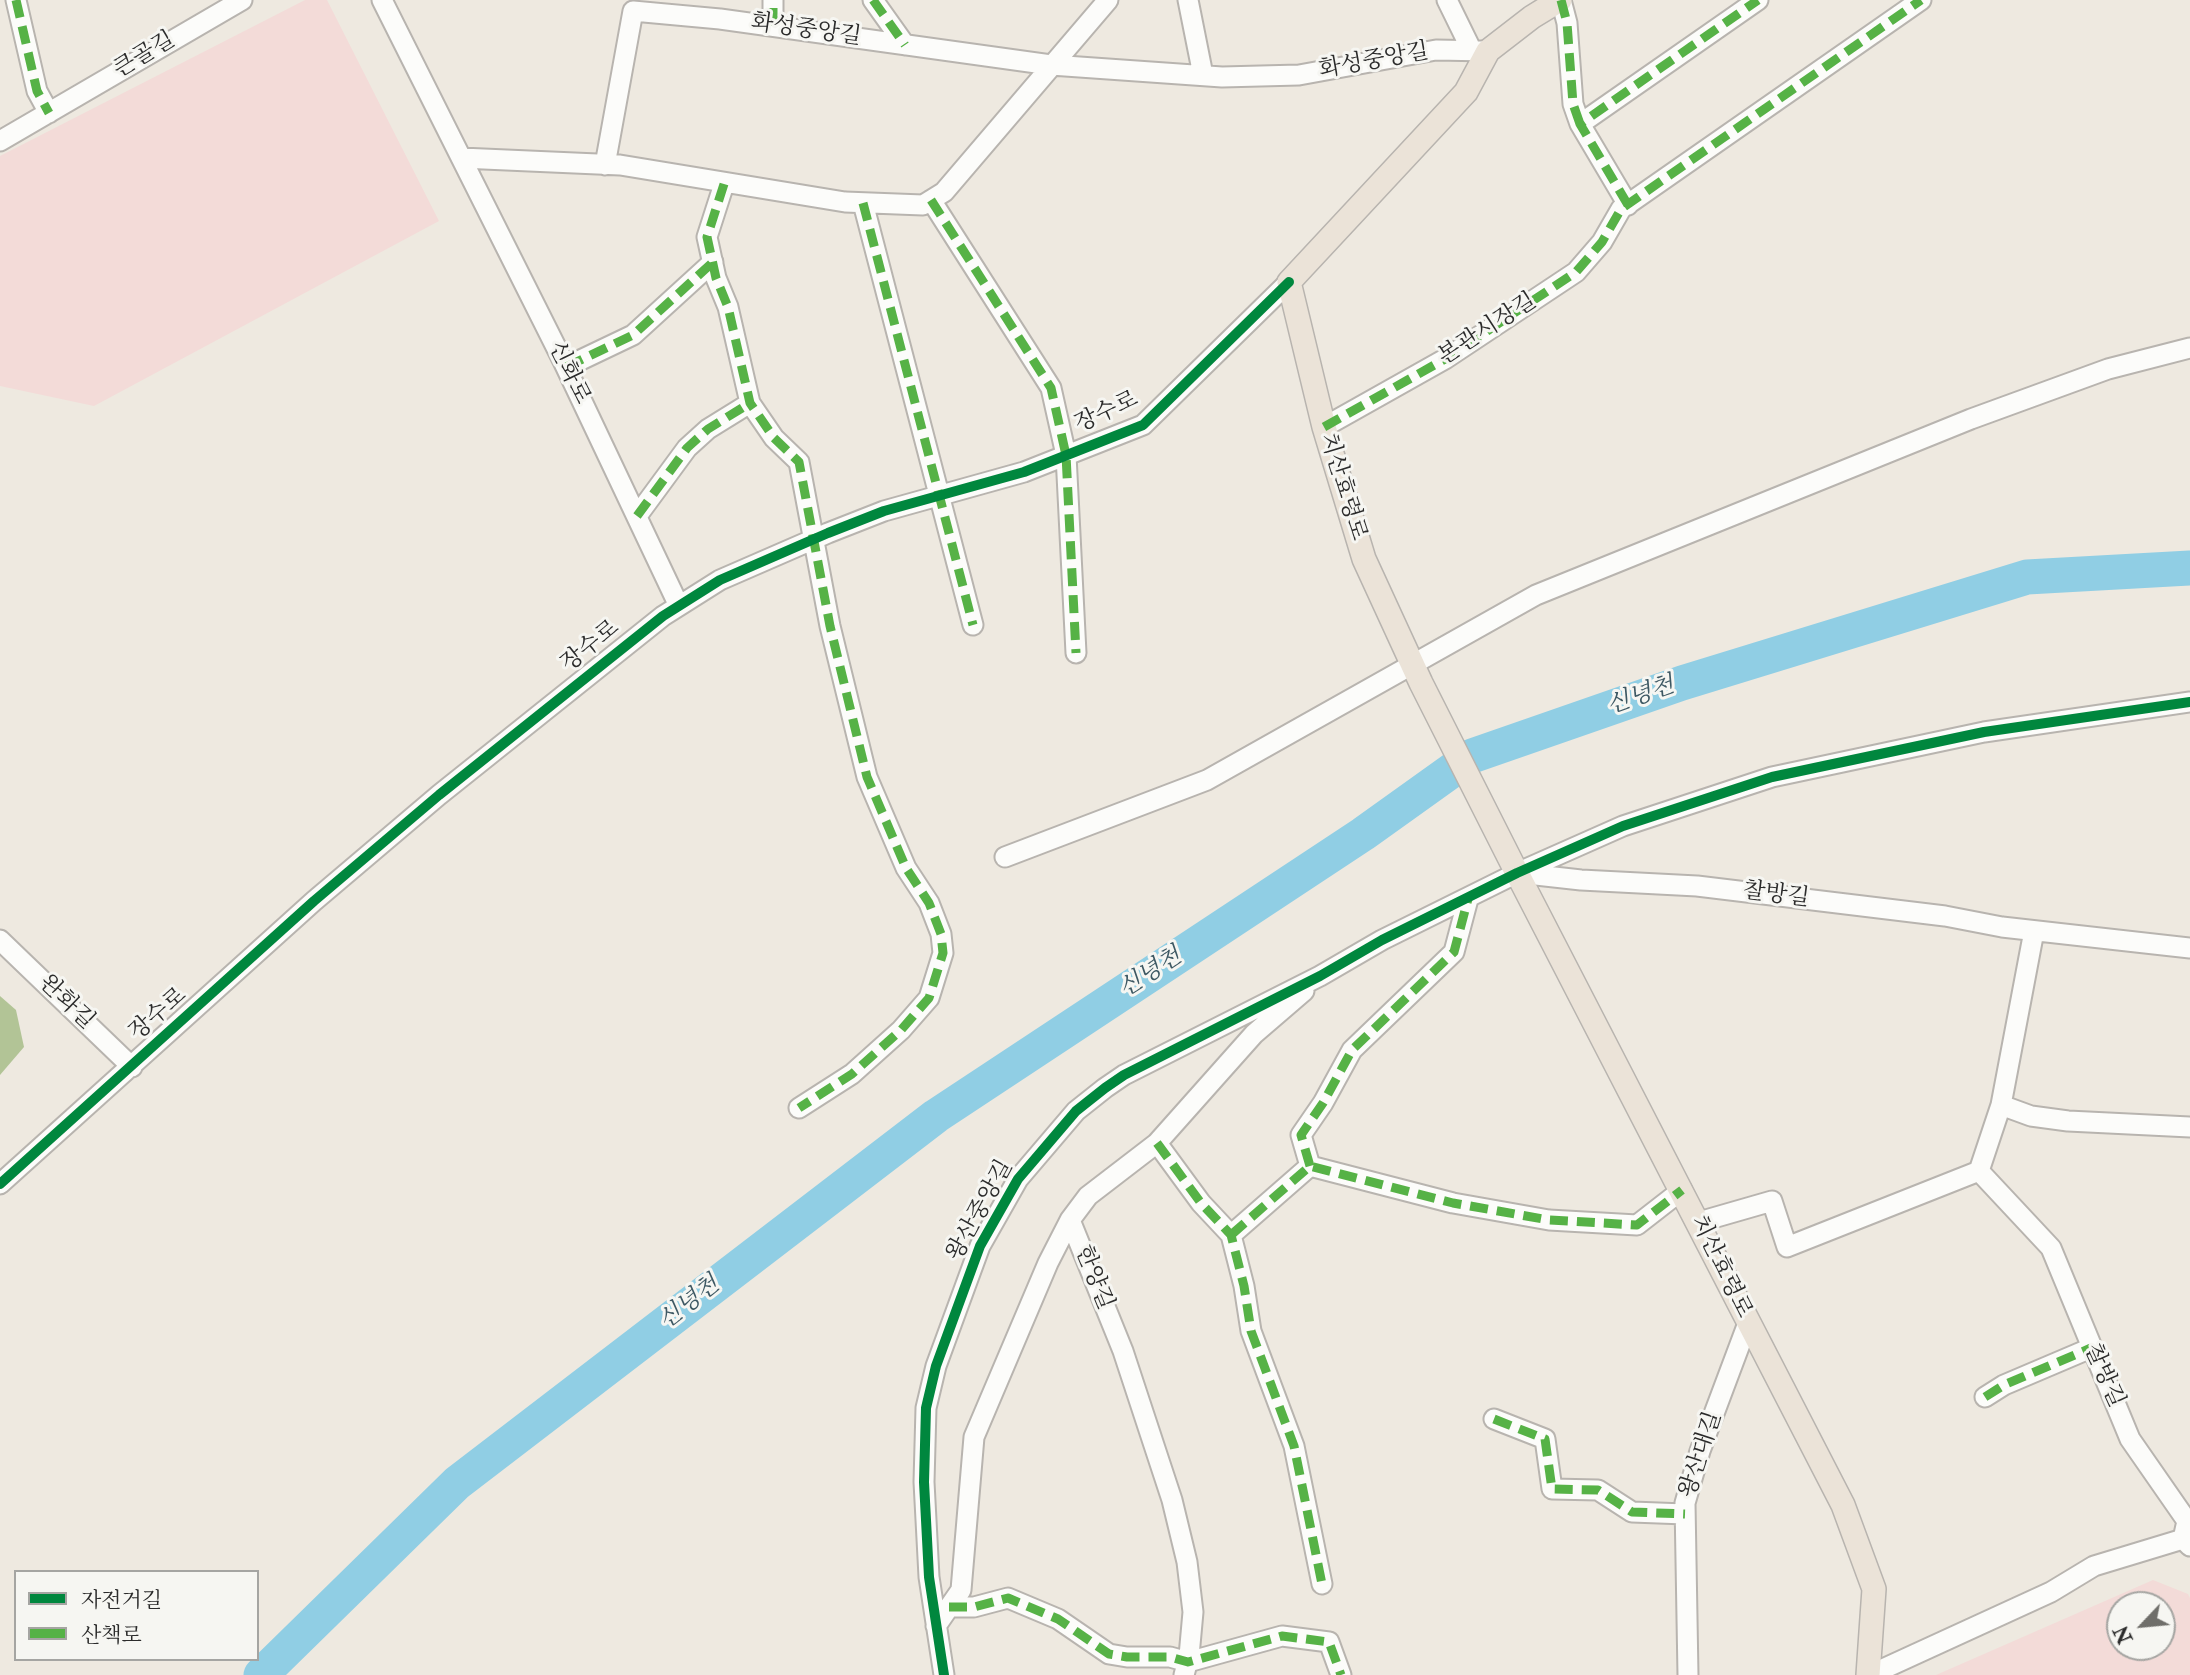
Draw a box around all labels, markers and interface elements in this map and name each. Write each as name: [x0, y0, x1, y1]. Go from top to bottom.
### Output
street label: 화성중앙길: [749, 10, 863, 52]
street label: 큰골길: [109, 27, 181, 85]
street label: 화성중앙길: [1317, 39, 1431, 85]
street label: 본관시장길: [1434, 288, 1542, 372]
street label: 신화로: [541, 337, 595, 409]
street label: 장수로: [1071, 386, 1143, 440]
street label: 치산효령로: [1313, 430, 1371, 544]
street label: 장수로: [556, 615, 626, 679]
water label: 신녕천: [1603, 672, 1679, 722]
street label: 찰방길: [1741, 878, 1811, 914]
water label: 신녕천: [1114, 943, 1188, 1005]
street label: 완화길: [32, 970, 100, 1036]
street label: 장수로: [125, 983, 193, 1047]
street label: 왕산중앙길: [942, 1156, 1020, 1266]
street label: 치산효령로: [1683, 1211, 1757, 1323]
street label: 한양길: [1068, 1242, 1118, 1314]
water label: 신녕천: [654, 1271, 726, 1337]
street label: 찰방길: [2077, 1340, 2129, 1412]
street label: 왕산대길: [1675, 1408, 1729, 1502]
legend: [14, 1570, 259, 1661]
text: 자전거길: [81, 1587, 162, 1614]
north arrow: [2106, 1591, 2176, 1661]
text: N: [2109, 1621, 2138, 1647]
text: 산책로: [81, 1622, 142, 1649]

